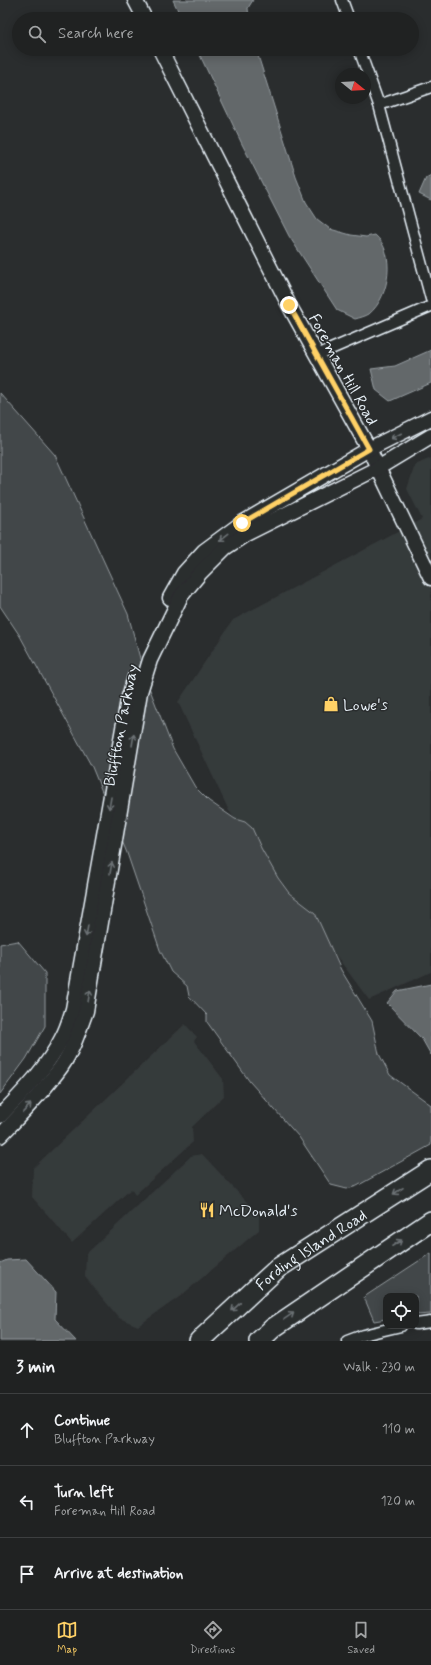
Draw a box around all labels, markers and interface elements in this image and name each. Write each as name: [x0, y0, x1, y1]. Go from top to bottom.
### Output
search box: [12, 12, 419, 56]
icon: search: [26, 23, 48, 45]
text: Search here: [58, 24, 134, 44]
north arrow: [335, 68, 371, 104]
route end: [280, 296, 298, 314]
street label: Foreman Hill Road: [303, 310, 382, 429]
one-way arrow: [390, 433, 402, 440]
route start: [233, 514, 251, 532]
one-way arrow: [218, 532, 229, 541]
street label: Bluffton Parkway: [99, 662, 144, 788]
shop icon: Lowe's: [322, 695, 340, 713]
place label: Lowe's: [343, 695, 388, 716]
one-way arrow: [129, 734, 137, 747]
one-way arrow: [106, 796, 114, 809]
one-way arrow: [107, 862, 115, 875]
one-way arrow: [83, 924, 91, 937]
one-way arrow: [85, 990, 93, 1003]
one-way arrow: [22, 1103, 32, 1113]
one-way arrow: [393, 1187, 404, 1195]
restaurant icon: McDonald's: [198, 1201, 216, 1219]
place label: McDonald's: [219, 1201, 298, 1222]
street label: Fording Island Road: [251, 1205, 371, 1296]
one-way arrow: [391, 1239, 403, 1247]
map controls: [383, 1293, 419, 1329]
button: locate: [383, 1293, 419, 1329]
one-way arrow: [231, 1302, 241, 1312]
one-way arrow: [283, 1312, 294, 1320]
text: 3 min: [16, 1356, 55, 1378]
text: Walk · 230 m: [343, 1359, 415, 1376]
text: Continue: [54, 1411, 110, 1431]
icon: ahead: [16, 1419, 38, 1441]
text: 110 m: [382, 1421, 415, 1438]
text: Bluffton Parkway: [54, 1431, 155, 1448]
text: Turn left: [54, 1483, 114, 1503]
icon: left: [16, 1491, 38, 1513]
text: 120 m: [381, 1493, 415, 1510]
text: Foreman Hill Road: [54, 1503, 155, 1520]
icon: arrive: [16, 1563, 38, 1585]
text: Arrive at destination: [54, 1564, 183, 1584]
tab: Map: [56, 1619, 78, 1657]
tab: Directions: [190, 1619, 235, 1657]
tab: Saved: [347, 1619, 375, 1657]

